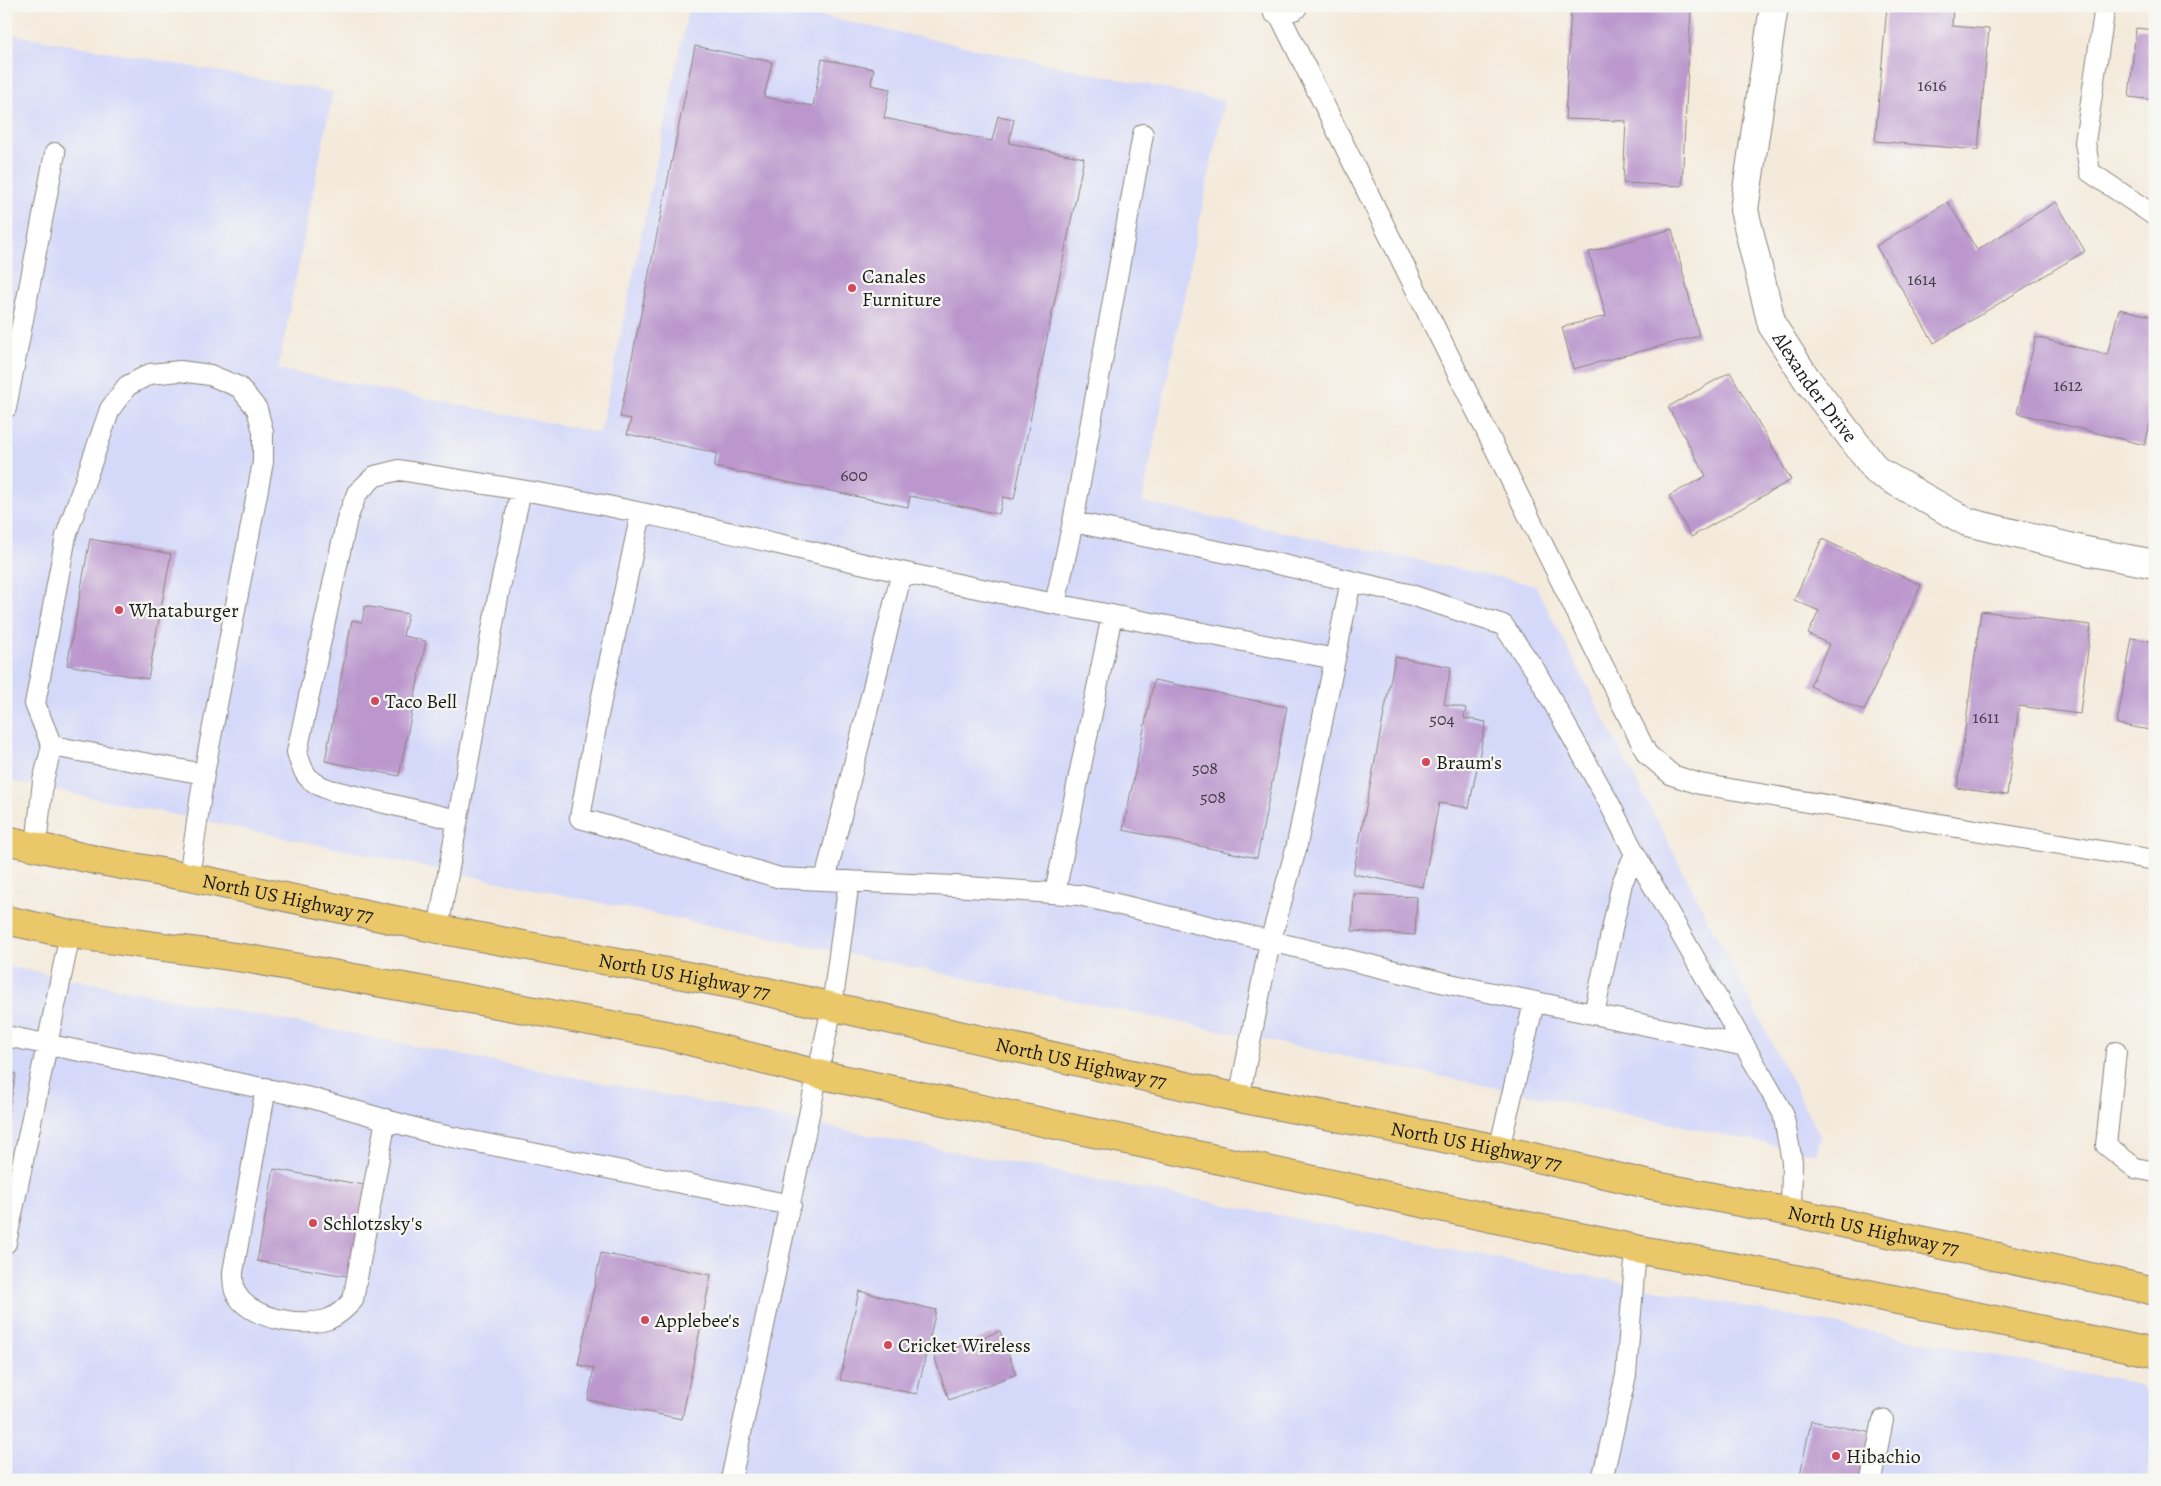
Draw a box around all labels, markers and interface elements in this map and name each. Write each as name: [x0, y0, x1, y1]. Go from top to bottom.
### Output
house number: 1616: [1918, 73, 1946, 97]
place label: Canales Furniture: [862, 263, 941, 313]
house number: 1614: [1908, 267, 1936, 291]
marker: Canales Furniture: [846, 282, 858, 294]
street label: Alexander Drive: [1765, 326, 1863, 448]
house number: 1612: [2053, 373, 2083, 397]
house number: 600: [840, 463, 868, 487]
place label: Whataburger: [128, 597, 239, 624]
marker: Whataburger: [113, 604, 125, 616]
place label: Taco Bell: [385, 688, 457, 715]
marker: Taco Bell: [369, 695, 381, 707]
house number: 1611: [1973, 705, 1999, 729]
house number: 504: [1429, 707, 1455, 731]
place label: Braum's: [1436, 749, 1502, 776]
house number: 508: [1192, 756, 1218, 780]
marker: Braum's: [1420, 756, 1432, 768]
house number: 508: [1200, 785, 1226, 809]
street label: North US Highway 77: [200, 867, 377, 929]
street label: North US Highway 77: [596, 946, 773, 1006]
street label: North US Highway 77: [993, 1031, 1170, 1095]
street label: North US Highway 77: [1388, 1115, 1565, 1178]
street label: North US Highway 77: [1785, 1199, 1962, 1262]
place label: Schlotzsky's: [323, 1210, 423, 1237]
marker: Schlotzsky's: [307, 1217, 319, 1229]
place label: Applebee's: [654, 1307, 740, 1334]
marker: Applebee's: [639, 1314, 651, 1326]
place label: Cricket Wireless: [898, 1332, 1031, 1359]
marker: Cricket Wireless: [882, 1339, 894, 1351]
place label: Hibachio: [1846, 1443, 1921, 1470]
marker: Hibachio: [1830, 1450, 1842, 1462]

